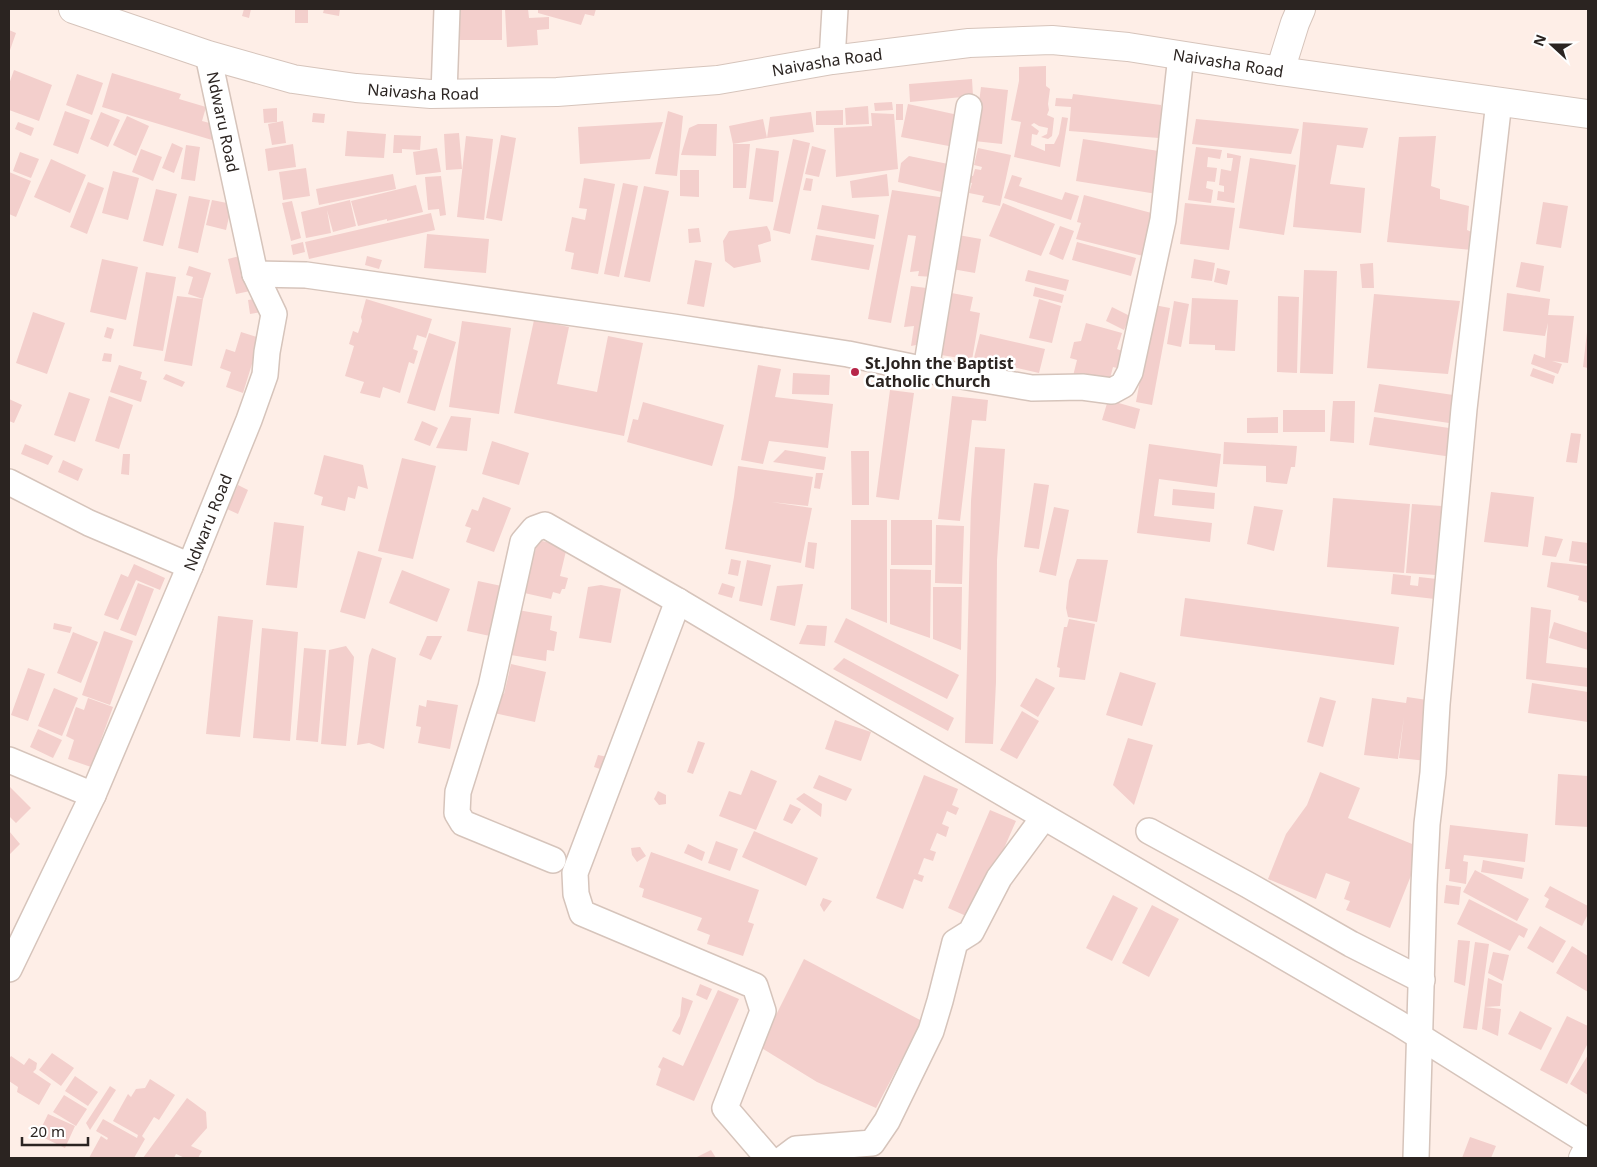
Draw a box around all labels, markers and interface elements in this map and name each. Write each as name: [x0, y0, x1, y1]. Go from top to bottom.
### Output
north arrow: [1527, 20, 1577, 70]
text: N: [1528, 31, 1550, 49]
street label: Naivasha Road: [770, 43, 884, 81]
street label: Naivasha Road: [1171, 43, 1285, 82]
street label: Ndwaru Road: [202, 70, 244, 174]
street label: Naivasha Road: [367, 78, 479, 105]
place label: St.John the Baptist Catholic Church: [865, 352, 1014, 392]
marker: St.John the Baptist Catholic Church: [849, 366, 861, 378]
street label: Ndwaru Road: [178, 471, 237, 574]
scale bar: [22, 1114, 89, 1146]
text: 20 m: [30, 1121, 65, 1141]

